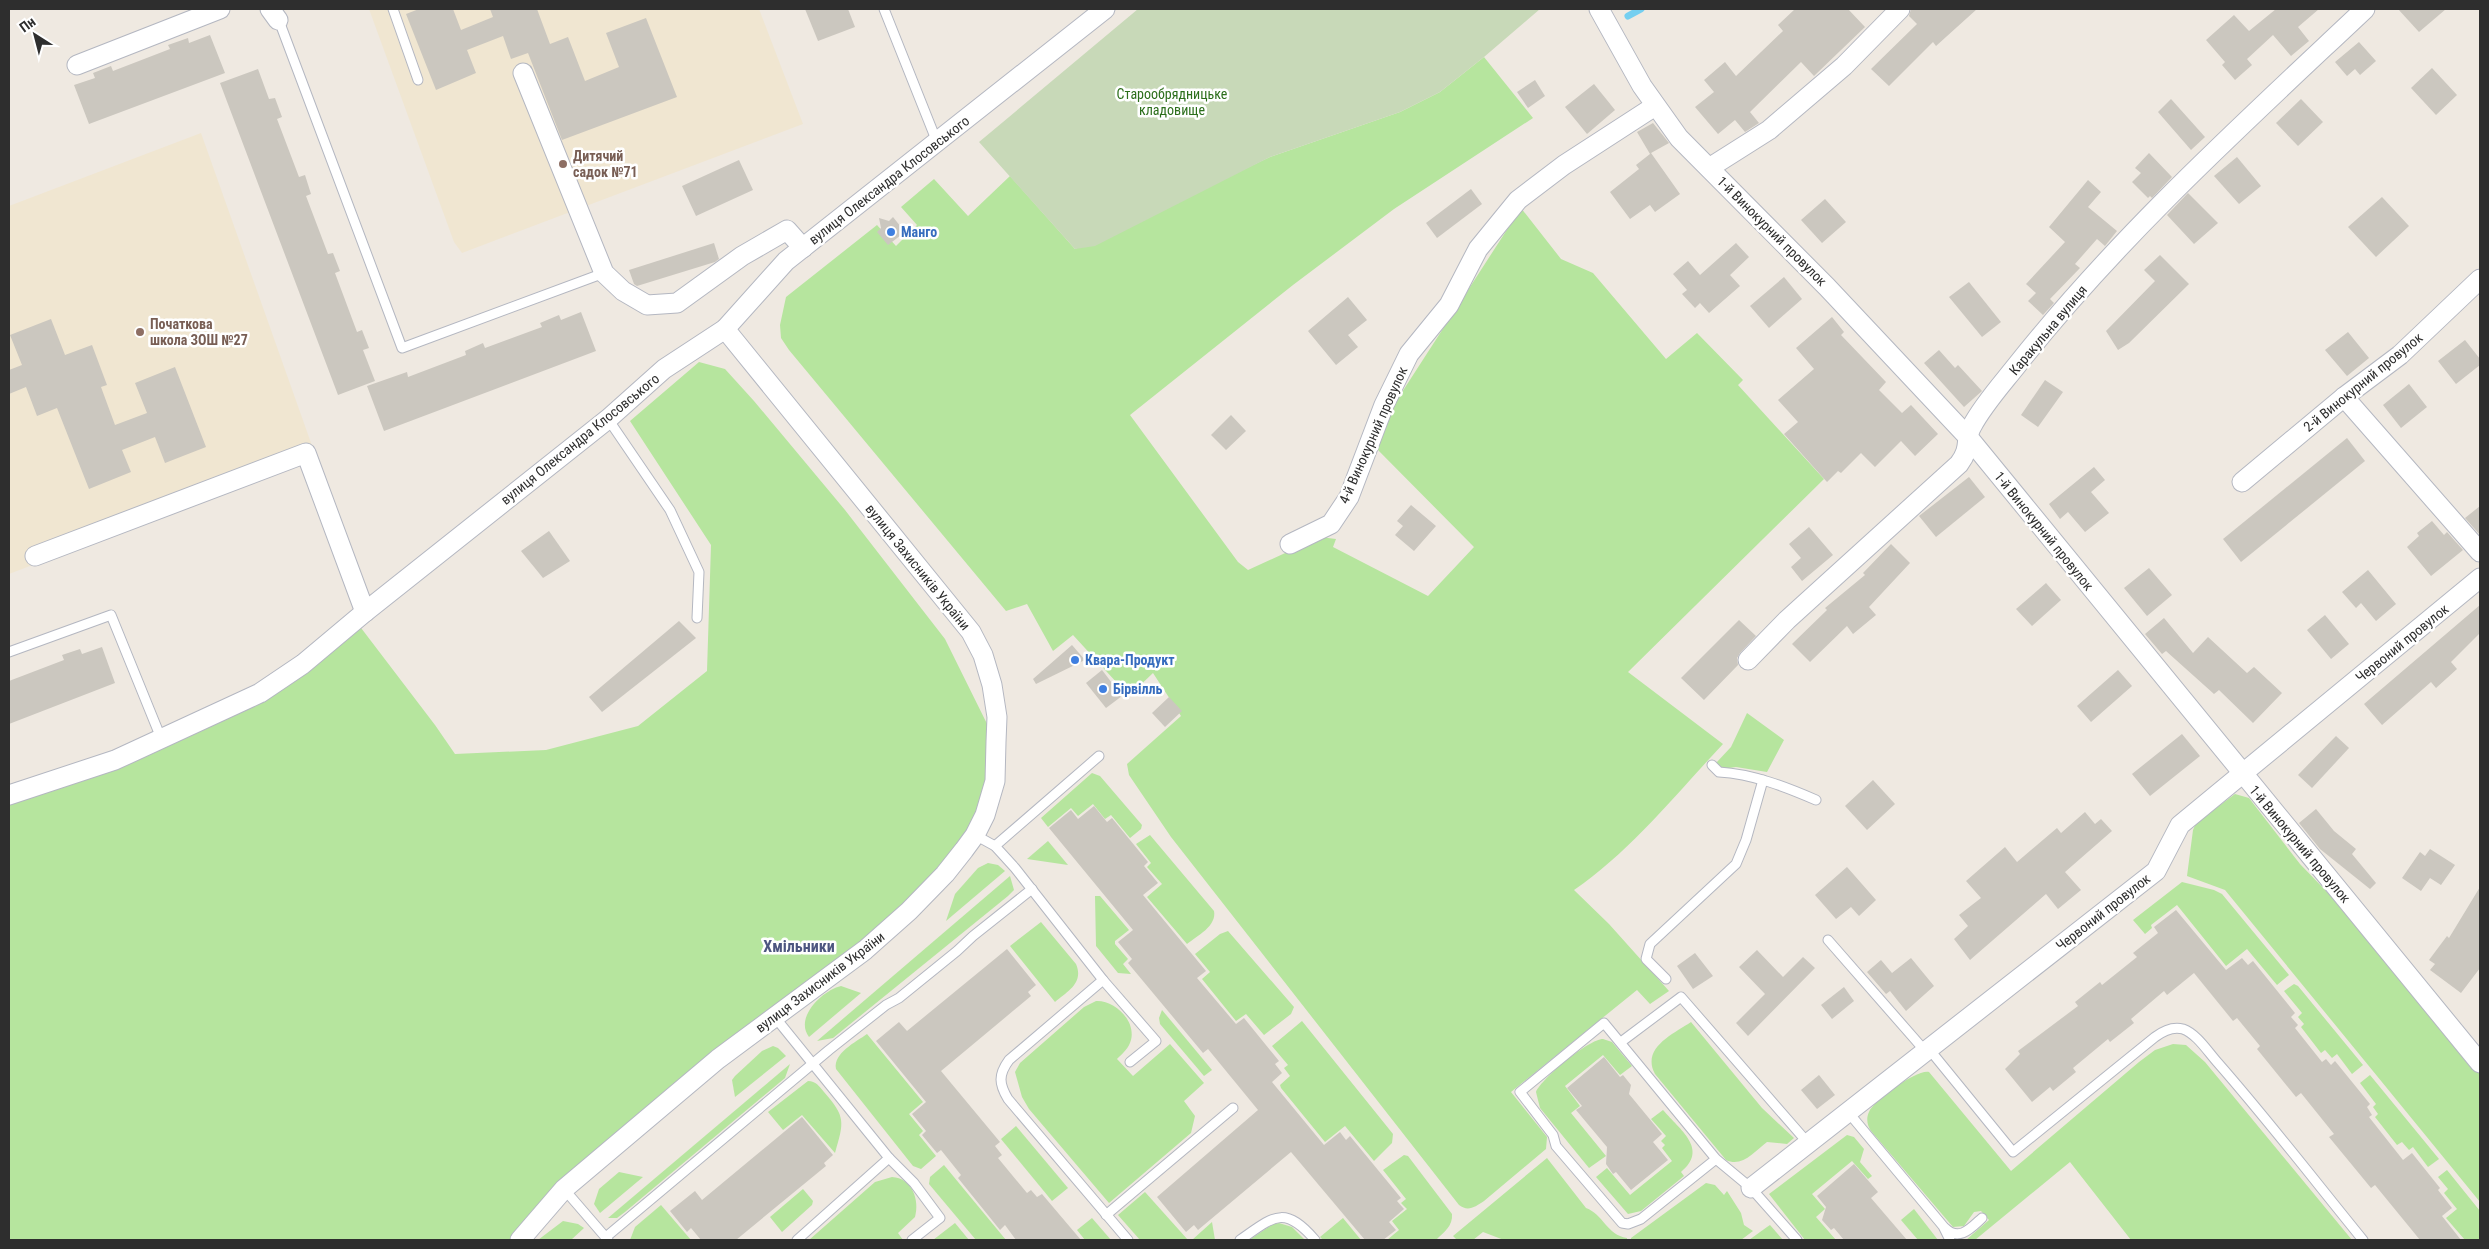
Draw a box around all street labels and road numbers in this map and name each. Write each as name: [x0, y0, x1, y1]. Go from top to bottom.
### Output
street label: вулиця Олександра Клосовського: [806, 112, 972, 248]
street label: 1-й Винокурний провулок: [1714, 173, 1830, 289]
street label: Каракульна вулиця: [2006, 282, 2090, 378]
street label: 2-й Винокурний провулок: [2300, 329, 2426, 435]
street label: 4-й Винокурний провулок: [1336, 364, 1411, 506]
street label: вулиця Олександра Клосовського: [498, 370, 662, 508]
street label: 1-й Винокурний провулок: [1991, 468, 2097, 594]
street label: вулиця Захисників України: [862, 501, 974, 633]
street label: Червоний провулок: [2352, 600, 2452, 685]
street label: 1-й Винокурний провулок: [2246, 782, 2354, 906]
street label: Червоний провулок: [2053, 870, 2153, 954]
street label: вулиця Захисників України: [752, 928, 888, 1036]

